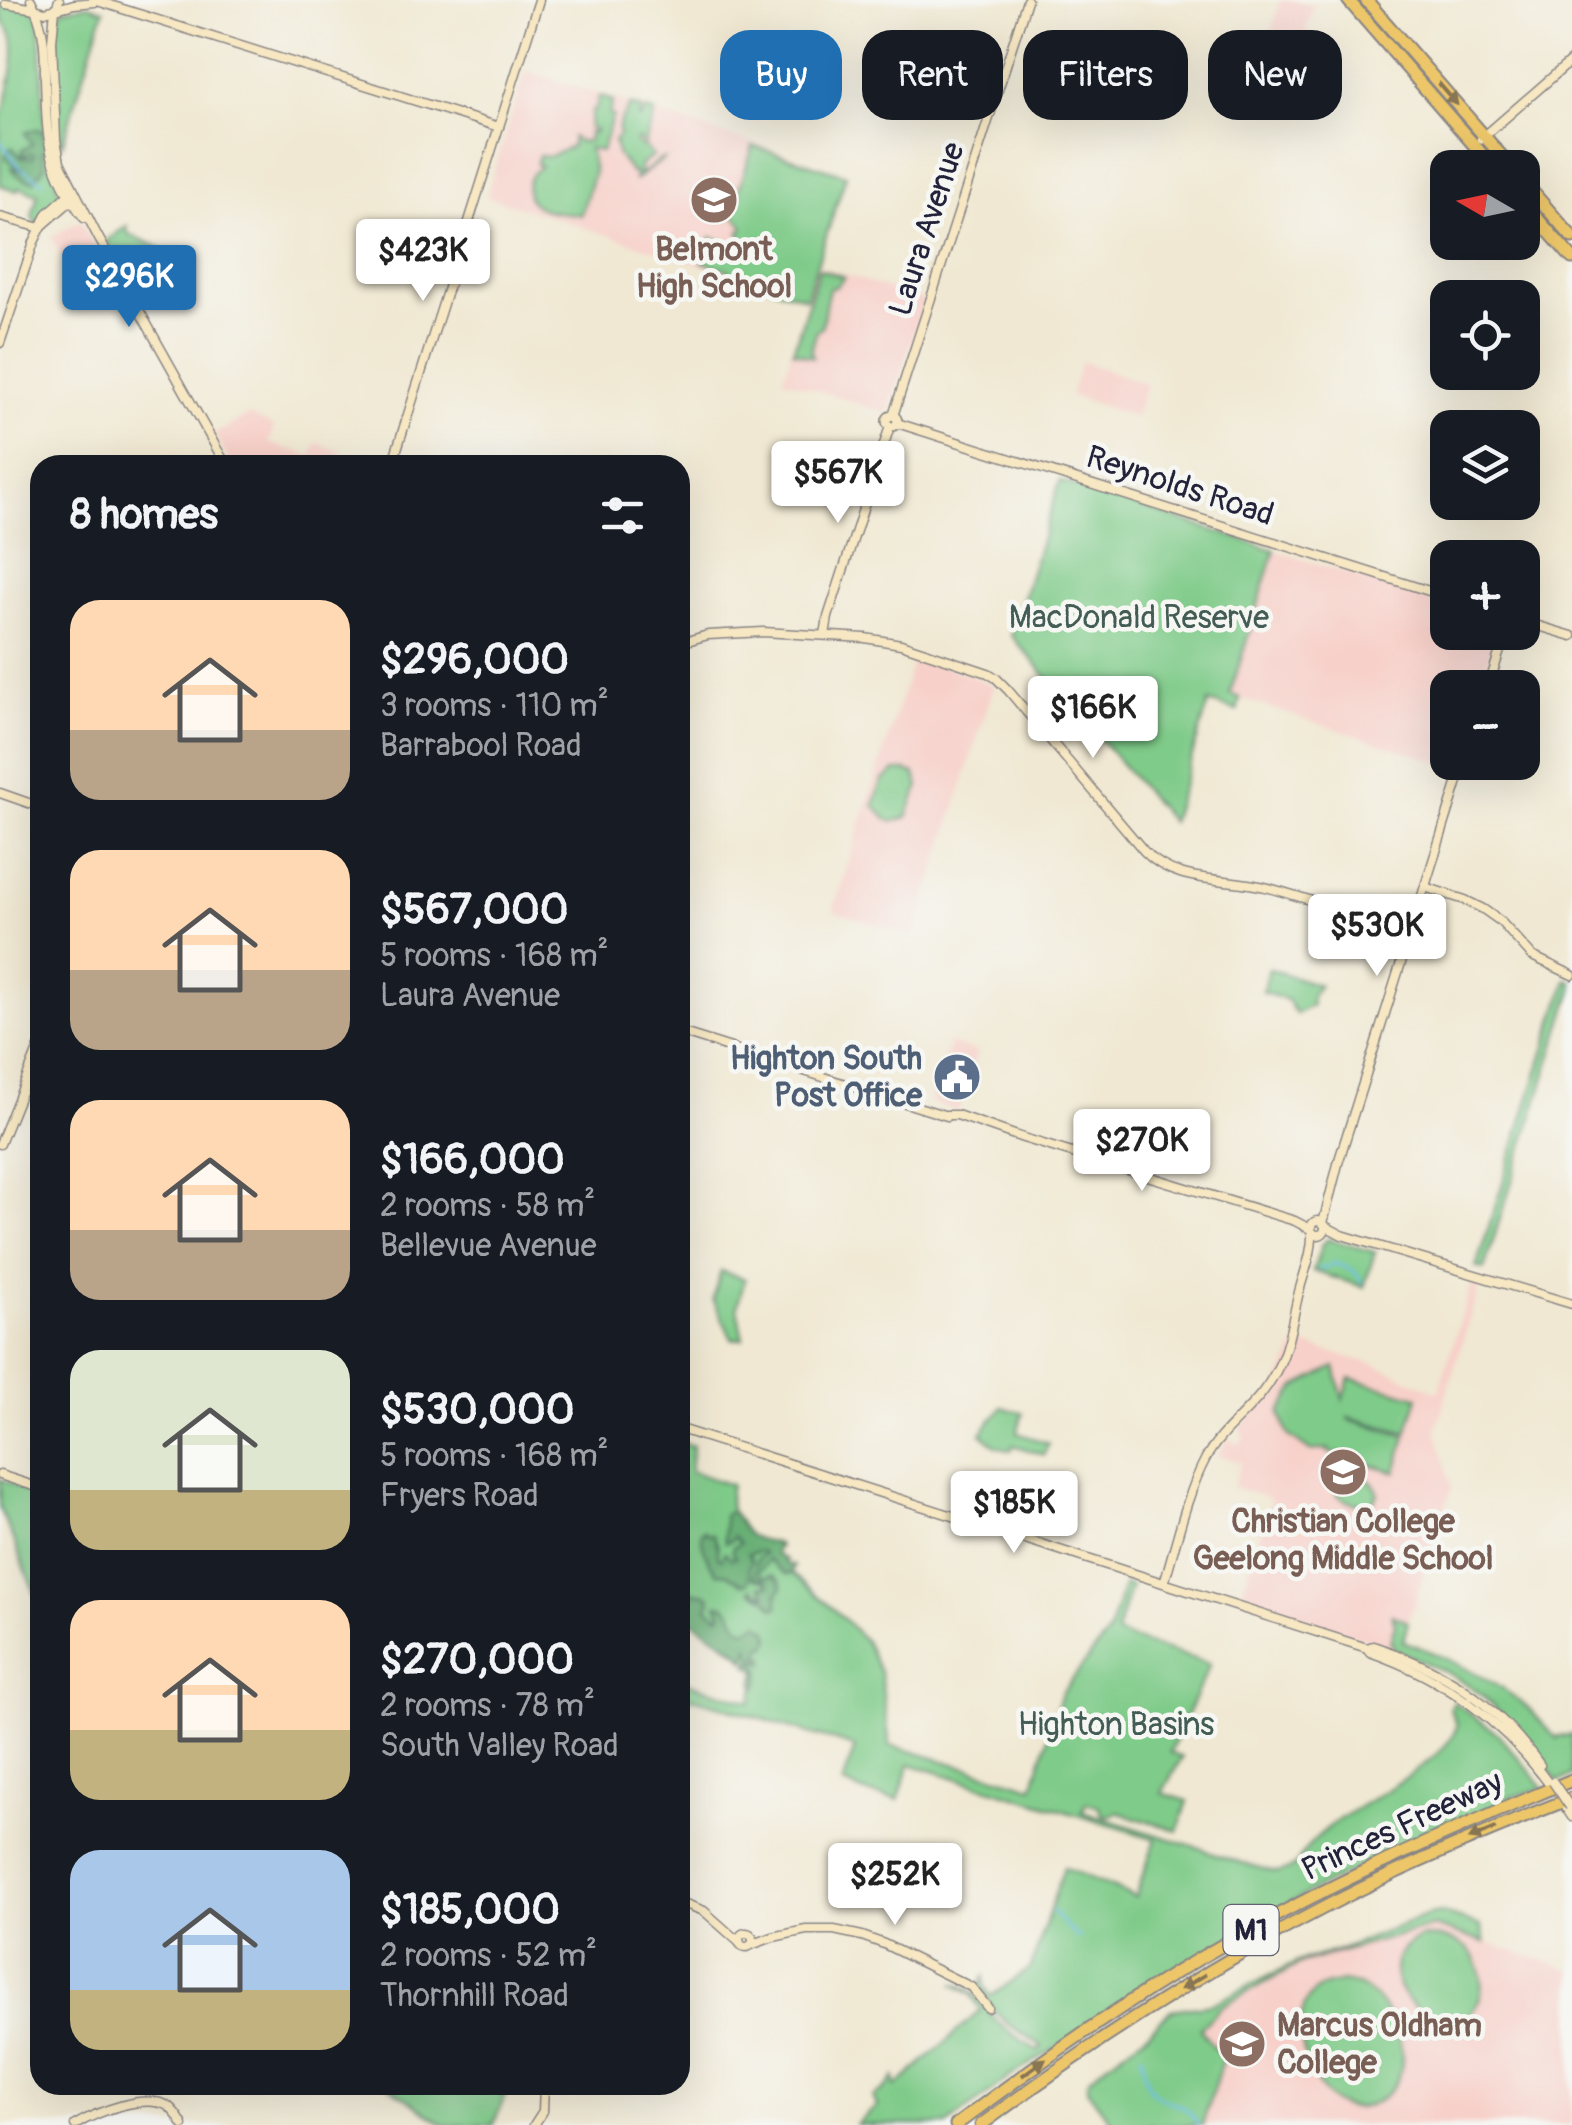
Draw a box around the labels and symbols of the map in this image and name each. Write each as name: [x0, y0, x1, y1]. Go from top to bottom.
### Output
one-way arrow: [1437, 81, 1459, 106]
street label: Laura Avenue: [880, 137, 974, 321]
north arrow: [1430, 150, 1540, 260]
school or university icon: Belmont High School: [688, 174, 740, 226]
pin: $423K: [353, 219, 493, 304]
place label: Belmont High School: [636, 230, 792, 307]
pin: $296K: [59, 245, 199, 330]
street label: Reynolds Road: [1081, 437, 1279, 535]
pin: $567K: [768, 441, 908, 526]
park label: MacDonald Reserve: [1009, 598, 1269, 638]
pin: $166K: [1023, 676, 1163, 761]
pin: $530K: [1307, 894, 1447, 979]
place label: Highton South Post Office: [730, 1039, 923, 1116]
public building icon: Highton South Post Office: [931, 1051, 983, 1103]
pin: $270K: [1072, 1109, 1212, 1194]
school or university icon: Christian College Geelong Middle School: [1317, 1446, 1369, 1498]
pin: $185K: [944, 1471, 1084, 1556]
place label: Christian College Geelong Middle School: [1193, 1502, 1493, 1579]
park label: Highton Basins: [1018, 1705, 1214, 1745]
street label: Princes Freeway: [1295, 1762, 1509, 1890]
one-way arrow: [1467, 1827, 1497, 1843]
pin: $252K: [825, 1843, 965, 1928]
road number: M1: [1224, 1905, 1278, 1955]
one-way arrow: [1179, 1973, 1207, 1990]
place label: Marcus Oldham College: [1277, 2006, 1482, 2083]
school or university icon: Marcus Oldham College: [1216, 2018, 1268, 2070]
one-way arrow: [1021, 2057, 1048, 2077]

